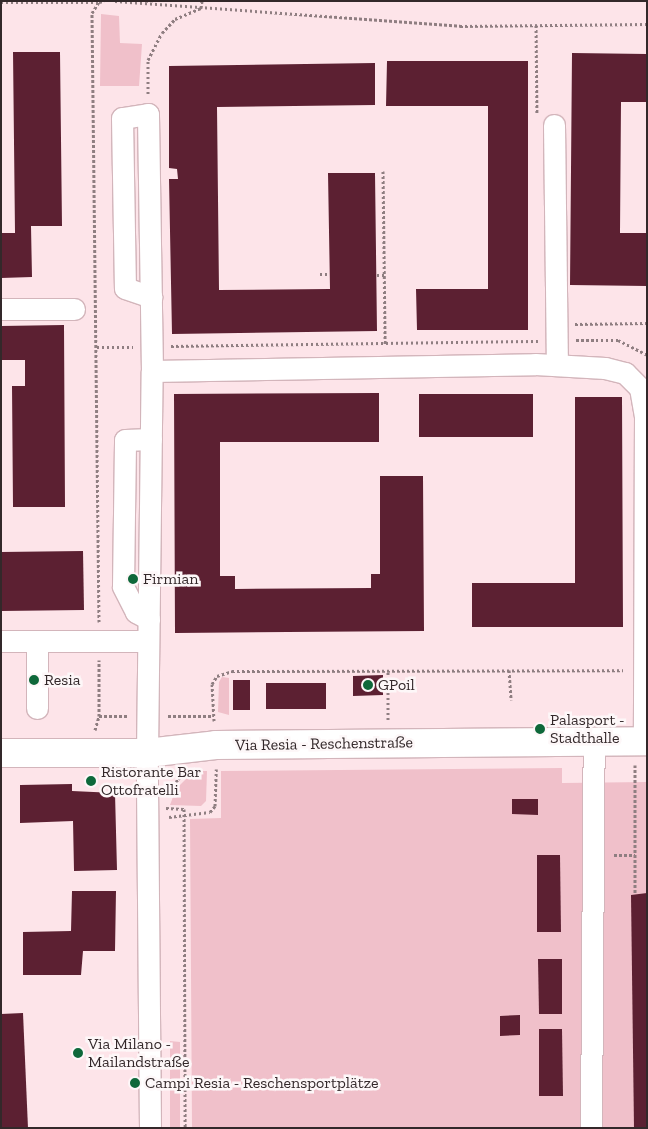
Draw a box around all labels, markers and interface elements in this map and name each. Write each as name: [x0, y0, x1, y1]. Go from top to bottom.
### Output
place label: Firmian: [143, 569, 198, 589]
marker: Firmian: [127, 573, 139, 585]
place label: Resia: [44, 670, 80, 690]
marker: Resia: [28, 674, 40, 686]
place label: GPoil: [378, 675, 415, 695]
marker: GPoil: [362, 679, 374, 691]
place label: Palasport - Stadthalle: [550, 710, 625, 748]
marker: Palasport - Stadthalle: [534, 723, 546, 735]
street label: Via Resia - Reschenstraße: [235, 733, 413, 755]
place label: Ristorante Bar Ottofratelli: [101, 762, 201, 800]
marker: Ristorante Bar Ottofratelli: [85, 775, 97, 787]
place label: Via Milano - Mailandstraße: [88, 1034, 189, 1072]
marker: Via Milano - Mailandstraße: [72, 1047, 84, 1059]
place label: Campi Resia - Reschensportplätze: [145, 1073, 379, 1093]
marker: Campi Resia - Reschensportplätze: [129, 1077, 141, 1089]

